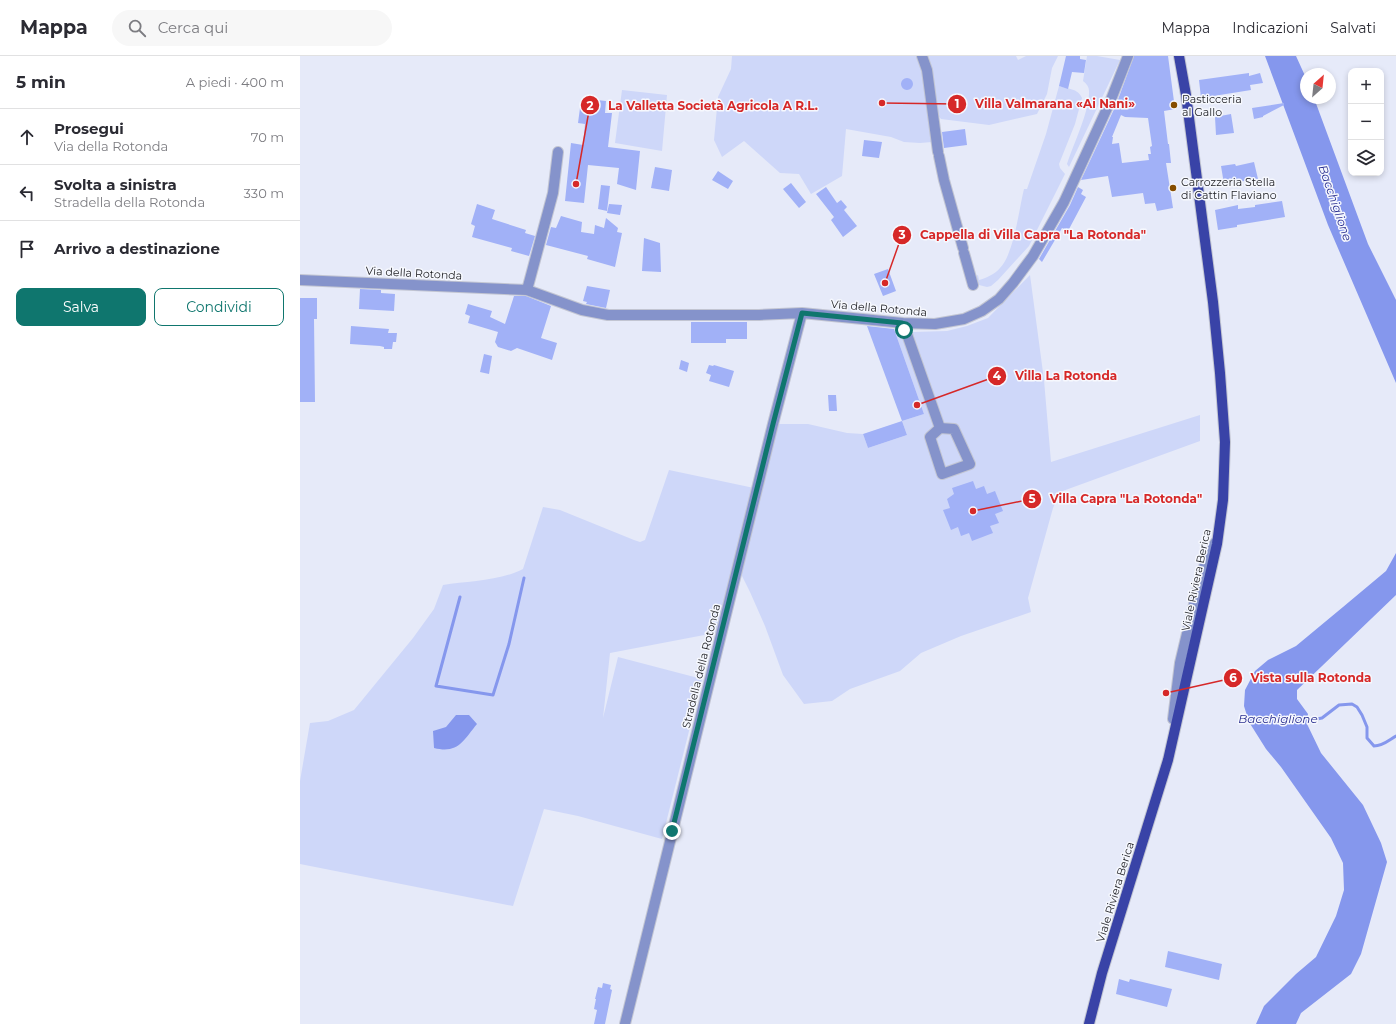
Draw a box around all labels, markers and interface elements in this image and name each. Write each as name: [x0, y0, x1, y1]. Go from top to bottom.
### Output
search box: [112, 10, 392, 46]
text: Mappa: [20, 16, 88, 39]
icon: search: [126, 17, 148, 39]
text: Cerca qui: [158, 18, 228, 37]
text: Mappa: [1161, 19, 1210, 37]
text: Indicazioni: [1232, 19, 1308, 37]
text: Salvati: [1330, 19, 1376, 37]
north arrow: [1300, 68, 1336, 104]
map controls: [1348, 68, 1384, 176]
button: +: [1348, 68, 1384, 104]
text: 5 min: [16, 72, 66, 92]
text: A piedi · 400 m: [186, 74, 284, 90]
callout: Villa Valmarana «Ai Nani»: [947, 92, 1143, 116]
place label: Pasticceria al Gallo: [1182, 92, 1242, 119]
callout: La Valletta Società Agricola A R.L.: [580, 93, 826, 117]
text: 1: [955, 96, 959, 111]
text: Villa Valmarana «Ai Nani»: [974, 96, 1135, 111]
text: 2: [586, 98, 594, 113]
text: La Valletta Società Agricola A R.L.: [608, 98, 818, 113]
marker: Pasticceria al Gallo: [1169, 100, 1179, 110]
button: −: [1348, 104, 1384, 140]
text: Prosegui: [54, 119, 124, 138]
icon: ahead: [16, 126, 38, 148]
text: 70 m: [251, 129, 284, 145]
text: Via della Rotonda: [54, 138, 168, 154]
button: layers: [1348, 140, 1384, 176]
water label: Bacchiglione: [1315, 163, 1355, 243]
text: Svolta a sinistra: [54, 175, 177, 194]
place label: Carrozzeria Stella di Cattin Flaviano: [1181, 175, 1277, 202]
icon: left: [16, 182, 38, 204]
marker: Carrozzeria Stella di Cattin Flaviano: [1168, 183, 1178, 193]
text: 330 m: [244, 185, 284, 201]
text: Stradella della Rotonda: [54, 194, 205, 210]
callout: Cappella di Villa Capra "La Rotonda": [892, 223, 1154, 247]
text: 3: [897, 227, 906, 242]
text: Cappella di Villa Capra "La Rotonda": [920, 227, 1146, 242]
icon: arrive: [16, 238, 38, 260]
text: Arrivo a destinazione: [54, 239, 220, 258]
street label: Via della Rotonda: [365, 263, 463, 283]
button: Salva: [16, 288, 146, 326]
button: Condividi: [154, 288, 284, 326]
street label: Via della Rotonda: [830, 297, 928, 319]
route start: [895, 321, 913, 339]
callout: Villa La Rotonda: [987, 364, 1125, 388]
text: 4: [993, 368, 1002, 383]
text: Villa La Rotonda: [1014, 368, 1117, 383]
callout: Villa Capra "La Rotonda": [1022, 487, 1210, 511]
text: 5: [1028, 491, 1036, 506]
text: Villa Capra "La Rotonda": [1049, 491, 1202, 506]
street label: Viale Riviera Berica: [1178, 528, 1214, 632]
street label: Stradella della Rotonda: [679, 602, 723, 730]
callout: Vista sulla Rotonda: [1223, 666, 1380, 690]
text: 6: [1229, 670, 1237, 685]
text: Vista sulla Rotonda: [1250, 670, 1371, 685]
water label: Bacchiglione: [1238, 711, 1318, 726]
route end: [663, 822, 681, 840]
street label: Viale Riviera Berica: [1093, 840, 1137, 944]

